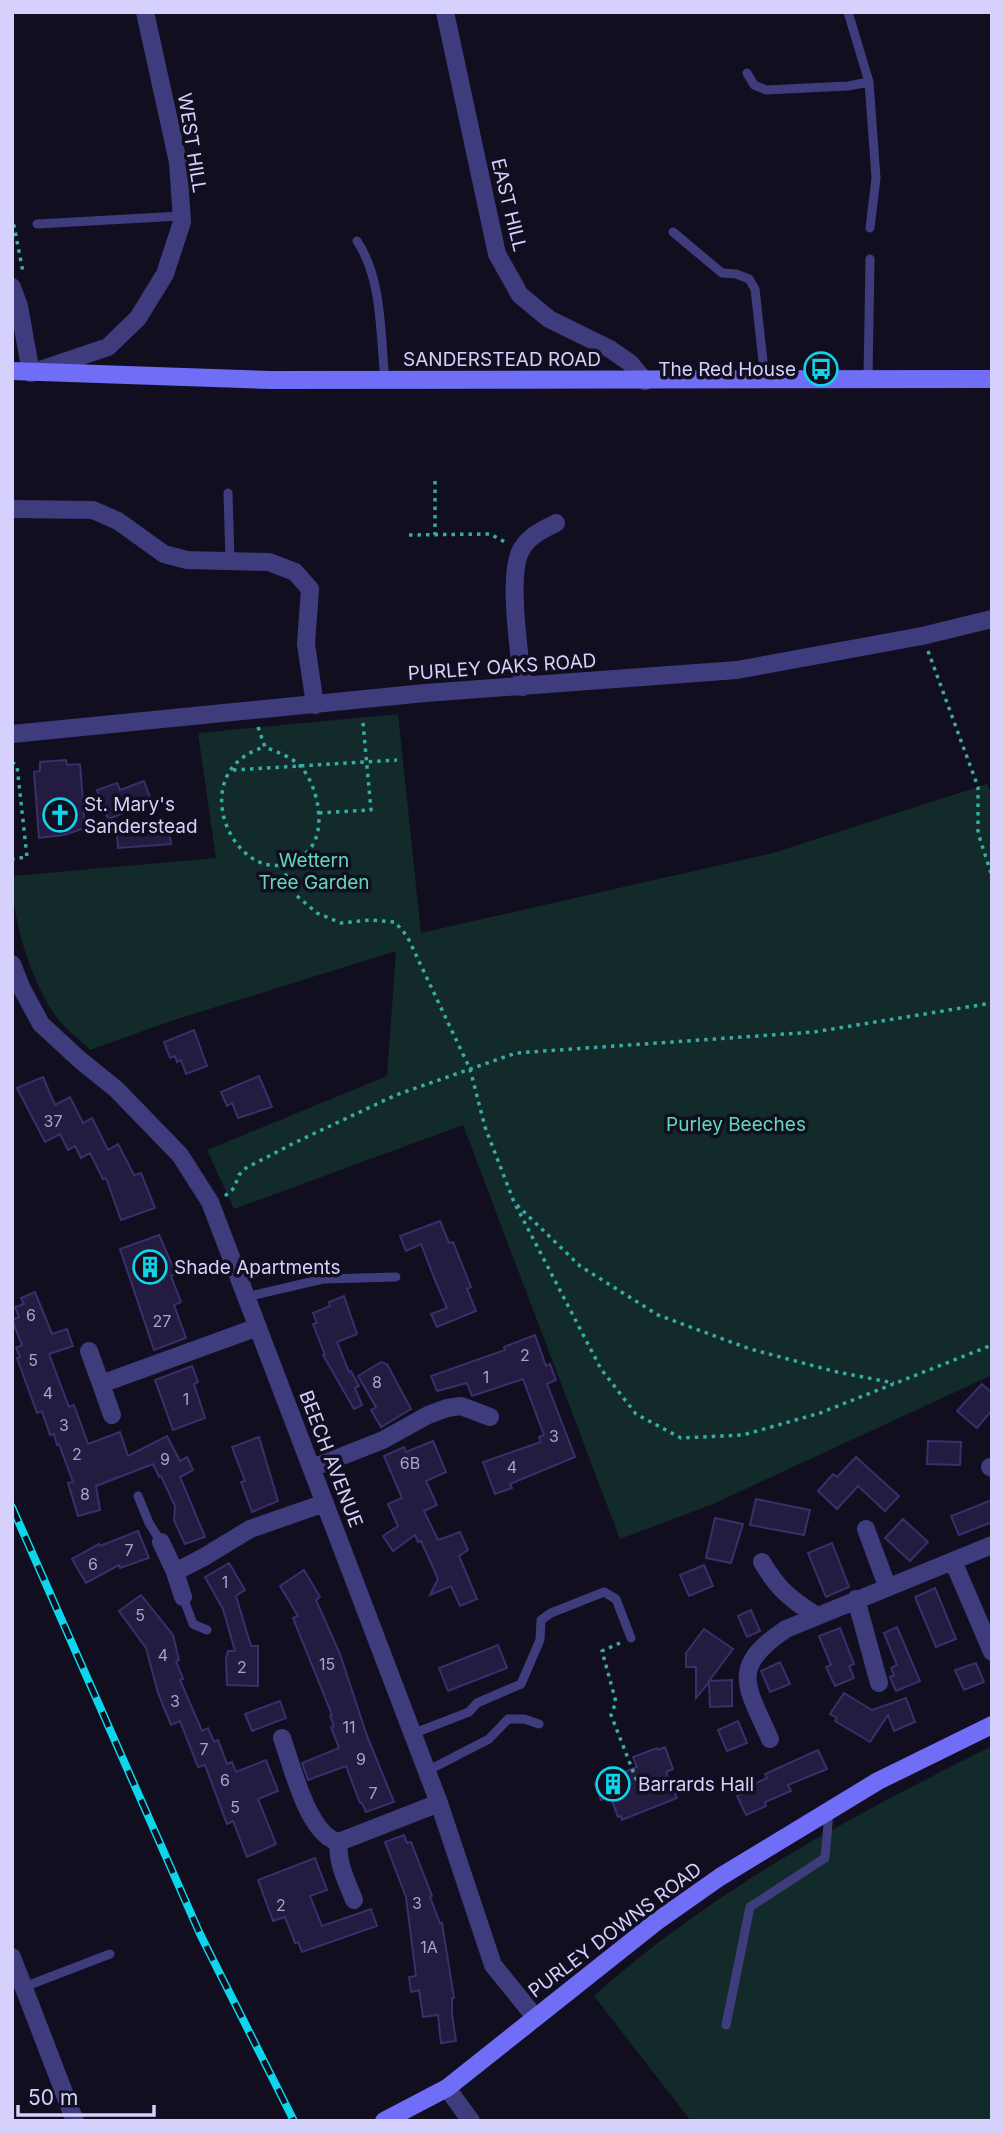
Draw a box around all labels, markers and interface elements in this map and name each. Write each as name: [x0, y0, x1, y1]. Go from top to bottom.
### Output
street label: WEST HILL: [173, 91, 211, 195]
street label: EAST HILL: [486, 156, 532, 254]
street label: SANDERSTEAD ROAD: [403, 348, 601, 371]
bus stop icon: The Red House: [802, 350, 840, 388]
place label: The Red House: [658, 358, 796, 381]
street label: PURLEY OAKS ROAD: [407, 649, 597, 685]
place label: St. Mary's Sanderstead: [84, 793, 198, 838]
church icon: St. Mary's Sanderstead: [41, 796, 79, 834]
park label: Wettern Tree Garden: [258, 849, 370, 894]
house number: 37: [44, 1111, 62, 1131]
park label: Purley Beeches: [666, 1113, 806, 1136]
building icon: Shade Apartments: [131, 1248, 169, 1286]
place label: Shade Apartments: [174, 1256, 340, 1279]
house number: 6: [26, 1305, 36, 1325]
house number: 27: [153, 1311, 171, 1331]
house number: 2: [520, 1345, 530, 1365]
house number: 5: [28, 1350, 38, 1370]
house number: 1: [483, 1367, 489, 1387]
house number: 8: [372, 1372, 382, 1392]
house number: 4: [43, 1383, 53, 1403]
street label: BEECH AVENUE: [294, 1387, 368, 1531]
house number: 1: [183, 1389, 189, 1409]
house number: 3: [59, 1415, 69, 1435]
house number: 3: [549, 1426, 559, 1446]
house number: 2: [72, 1444, 82, 1464]
house number: 9: [160, 1449, 170, 1469]
house number: 6B: [400, 1453, 420, 1473]
house number: 4: [507, 1457, 517, 1477]
house number: 8: [80, 1484, 90, 1504]
house number: 7: [124, 1540, 134, 1560]
house number: 6: [88, 1554, 98, 1574]
house number: 1: [222, 1572, 228, 1592]
house number: 5: [135, 1605, 145, 1625]
house number: 4: [158, 1645, 168, 1665]
house number: 15: [319, 1654, 335, 1674]
house number: 2: [237, 1657, 247, 1677]
house number: 3: [170, 1691, 180, 1711]
house number: 11: [342, 1717, 356, 1737]
house number: 7: [199, 1739, 209, 1759]
house number: 9: [356, 1749, 366, 1769]
building icon: Barrards Hall: [594, 1765, 632, 1803]
house number: 6: [220, 1770, 230, 1790]
place label: Barrards Hall: [638, 1773, 754, 1796]
house number: 7: [368, 1783, 378, 1803]
house number: 5: [230, 1797, 240, 1817]
street label: PURLEY DOWNS ROAD: [524, 1857, 706, 2003]
house number: 3: [412, 1893, 422, 1913]
house number: 2: [276, 1895, 286, 1915]
house number: 1A: [420, 1937, 438, 1957]
scale bar: [18, 2074, 154, 2118]
text: 50 m: [28, 2085, 78, 2110]

